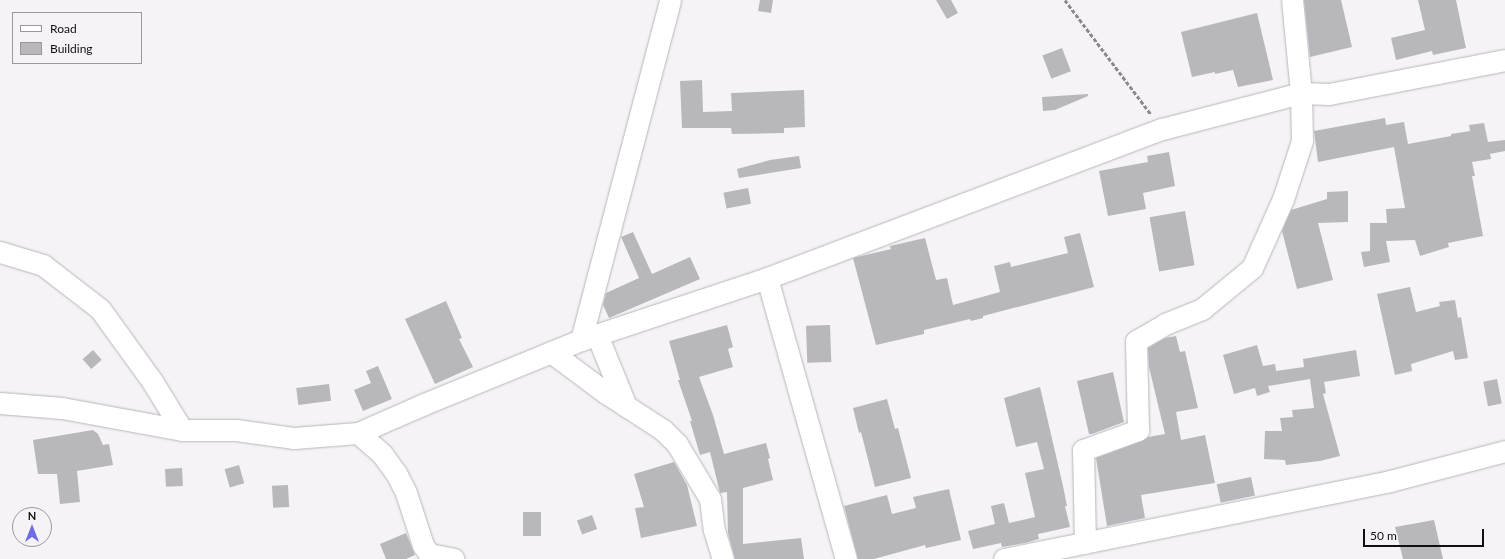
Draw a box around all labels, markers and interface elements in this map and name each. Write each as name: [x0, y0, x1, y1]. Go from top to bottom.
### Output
legend: [12, 12, 142, 64]
text: Road: [50, 21, 77, 36]
text: Building: [50, 41, 93, 56]
north arrow: [12, 507, 52, 547]
text: N: [28, 509, 36, 522]
scale bar: [1365, 521, 1486, 547]
text: 50 m: [1370, 528, 1397, 543]

